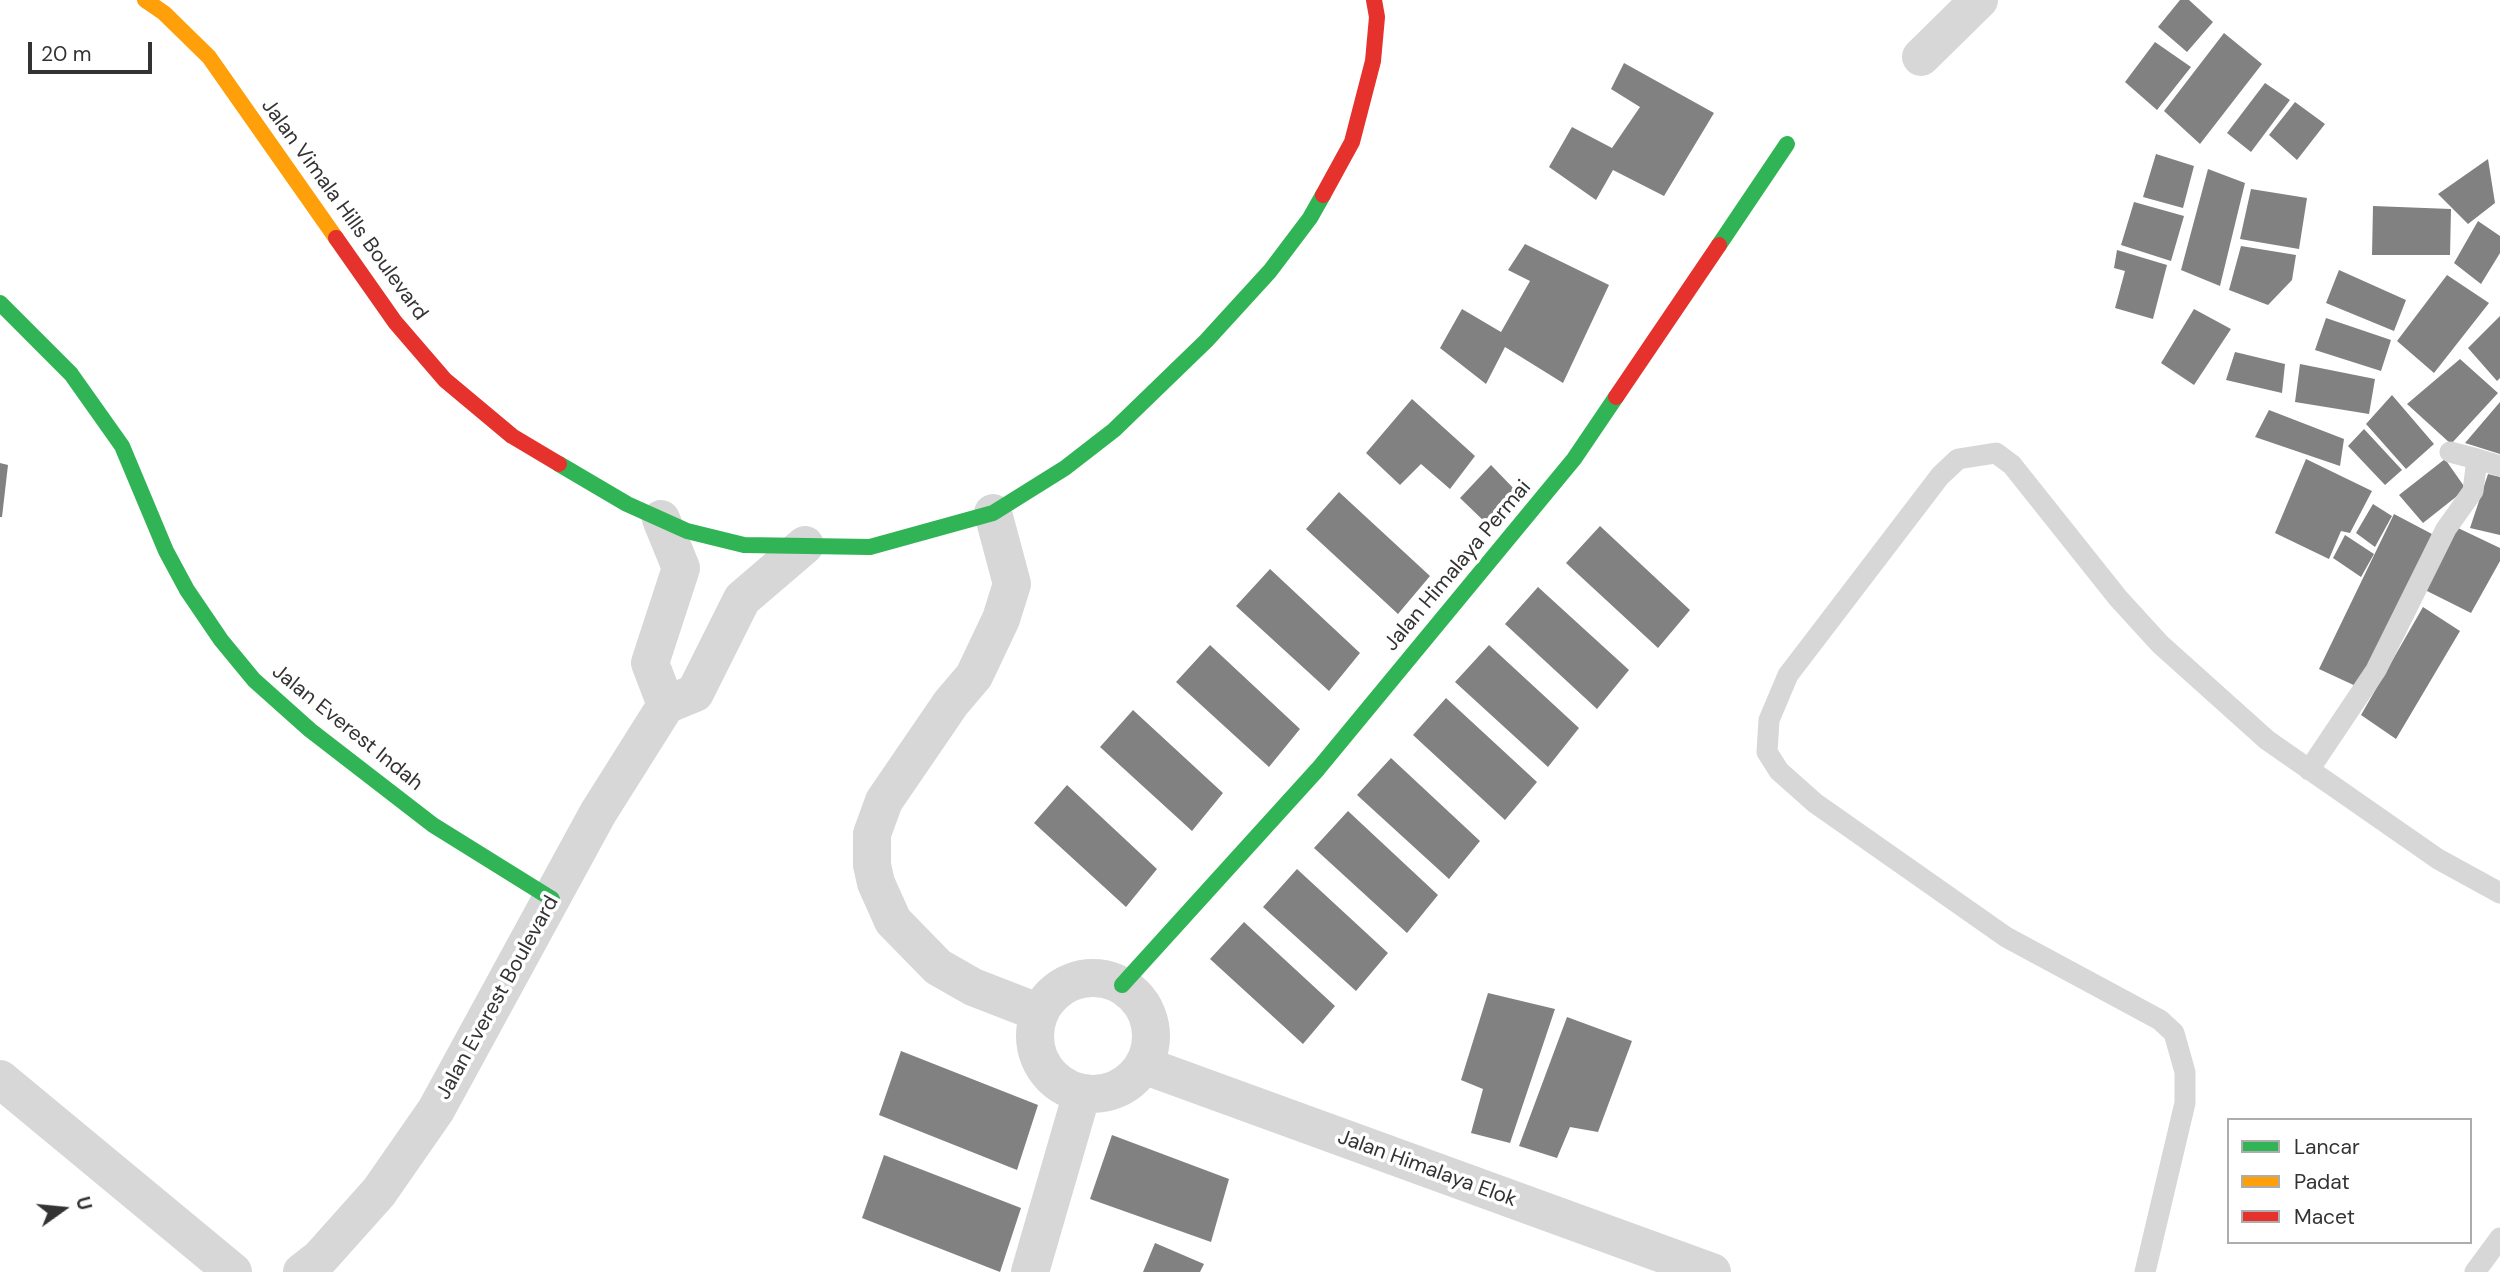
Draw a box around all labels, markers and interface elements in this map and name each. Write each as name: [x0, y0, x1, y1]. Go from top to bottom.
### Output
scale bar: [32, 28, 156, 72]
text: 20 m: [41, 40, 92, 68]
street label: Jalan Vimala Hills Boulevard: [255, 94, 433, 326]
street label: Jalan Himalaya Permai: [1379, 475, 1537, 657]
street label: Jalan Everest Indah: [266, 659, 428, 797]
street label: Jalan Everest Boulevard: [431, 892, 565, 1104]
legend: [2227, 1118, 2472, 1244]
street label: Jalan Himalaya Elok: [1334, 1125, 1520, 1213]
text: Lancar: [2294, 1133, 2360, 1161]
text: Padat: [2294, 1168, 2350, 1196]
north arrow: [28, 1174, 98, 1244]
text: U: [70, 1194, 98, 1213]
text: Macet: [2294, 1203, 2355, 1231]

